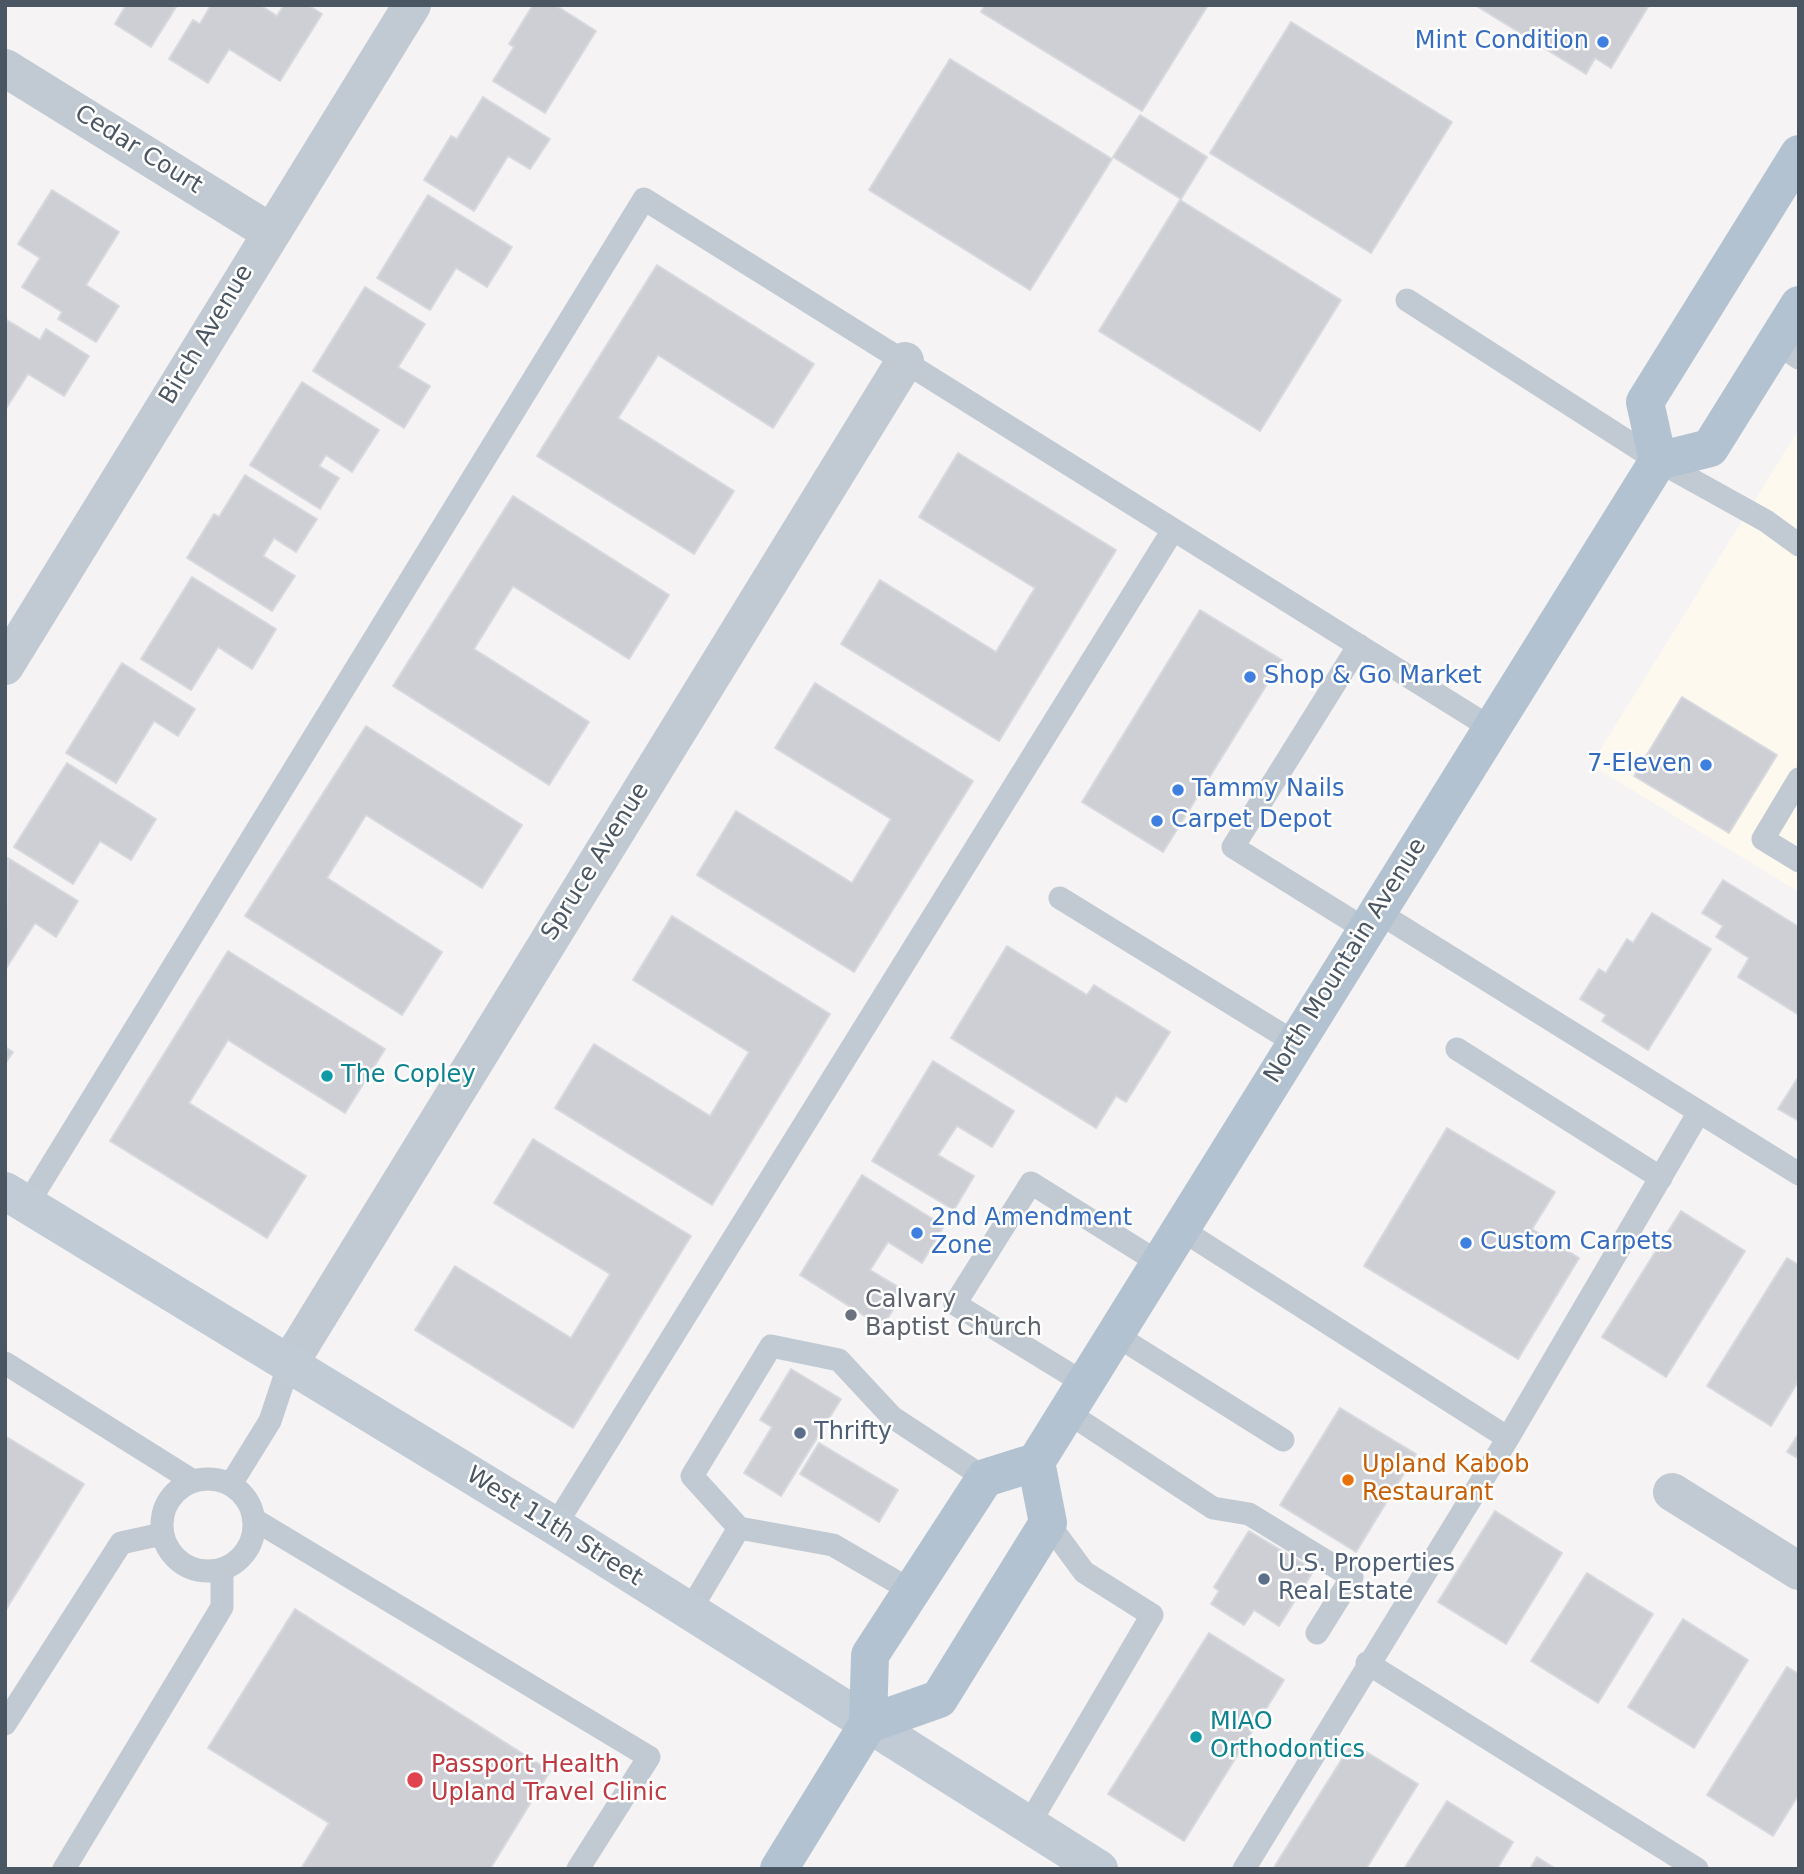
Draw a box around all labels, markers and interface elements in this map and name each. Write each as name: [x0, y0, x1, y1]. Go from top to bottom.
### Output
place label: Mint Condition: [1415, 28, 1589, 56]
marker: Mint Condition: [1595, 34, 1611, 50]
street label: Cedar Court: [69, 99, 207, 201]
street label: Birch Avenue: [154, 260, 260, 410]
place label: Shop & Go Market: [1264, 663, 1482, 691]
marker: Shop & Go Market: [1242, 669, 1258, 685]
place label: 7-Eleven: [1587, 751, 1692, 779]
marker: 7-Eleven: [1698, 757, 1714, 773]
place label: Tammy Nails: [1192, 776, 1344, 804]
street label: Spruce Avenue: [536, 778, 656, 946]
marker: Tammy Nails: [1170, 782, 1186, 798]
place label: Carpet Depot: [1171, 807, 1332, 835]
marker: Carpet Depot: [1149, 813, 1165, 829]
street label: North Mountain Avenue: [1259, 833, 1433, 1089]
place label: The Copley: [341, 1062, 476, 1090]
marker: The Copley: [319, 1068, 335, 1084]
place label: 2nd Amendment Zone: [931, 1205, 1132, 1261]
marker: 2nd Amendment Zone: [909, 1225, 925, 1241]
place label: Custom Carpets: [1480, 1229, 1673, 1257]
marker: Custom Carpets: [1458, 1235, 1474, 1251]
place label: Calvary Baptist Church: [865, 1287, 1042, 1343]
marker: Calvary Baptist Church: [843, 1307, 859, 1323]
place label: Thrifty: [814, 1419, 892, 1447]
marker: Thrifty: [792, 1425, 808, 1441]
place label: Upland Kabob Restaurant: [1362, 1452, 1529, 1508]
street label: West 11th Street: [461, 1461, 647, 1593]
marker: Upland Kabob Restaurant: [1340, 1472, 1356, 1488]
place label: U.S. Properties Real Estate: [1278, 1551, 1455, 1607]
marker: U.S. Properties Real Estate: [1256, 1571, 1272, 1587]
place label: MIAO Orthodontics: [1210, 1709, 1365, 1765]
marker: MIAO Orthodontics: [1188, 1729, 1204, 1745]
place label: Passport Health Upland Travel Clinic: [431, 1752, 667, 1808]
marker: Passport Health Upland Travel Clinic: [405, 1770, 425, 1790]

